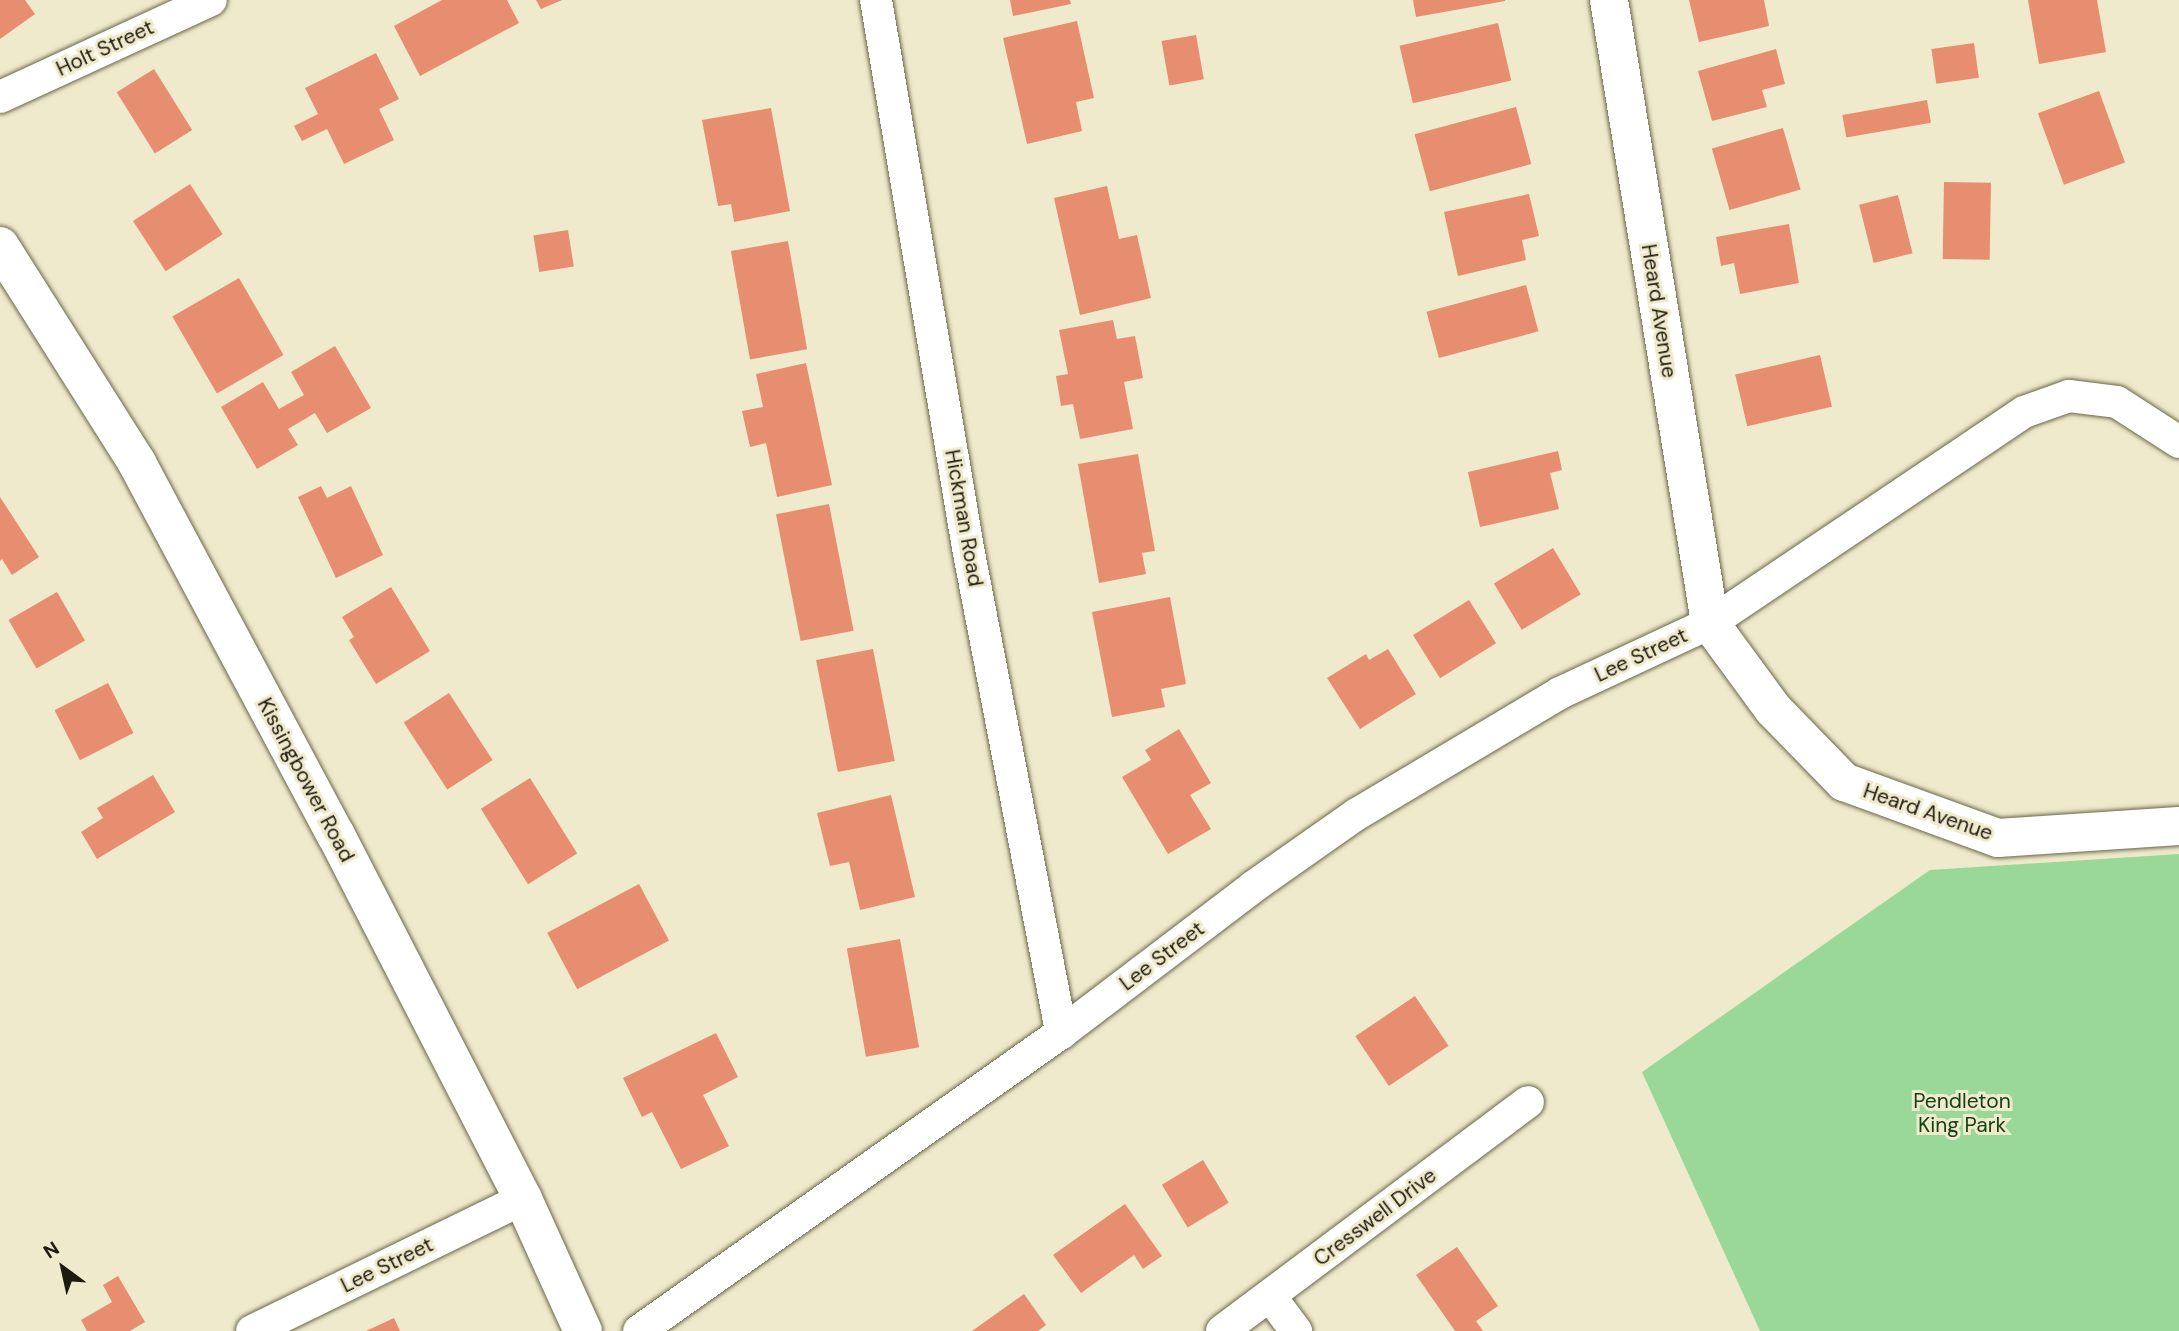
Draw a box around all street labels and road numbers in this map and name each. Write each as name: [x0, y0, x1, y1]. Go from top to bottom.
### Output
street label: Holt Street: [52, 14, 158, 82]
street label: Heard Avenue: [1636, 242, 1682, 380]
street label: Hickman Road: [940, 448, 988, 588]
street label: Lee Street: [1591, 623, 1691, 687]
street label: Kissingbower Road: [252, 694, 360, 866]
street label: Heard Avenue: [1860, 778, 1996, 846]
street label: Lee Street: [1115, 916, 1209, 996]
street label: Cresswell Drive: [1309, 1163, 1441, 1271]
street label: Lee Street: [337, 1232, 437, 1298]

